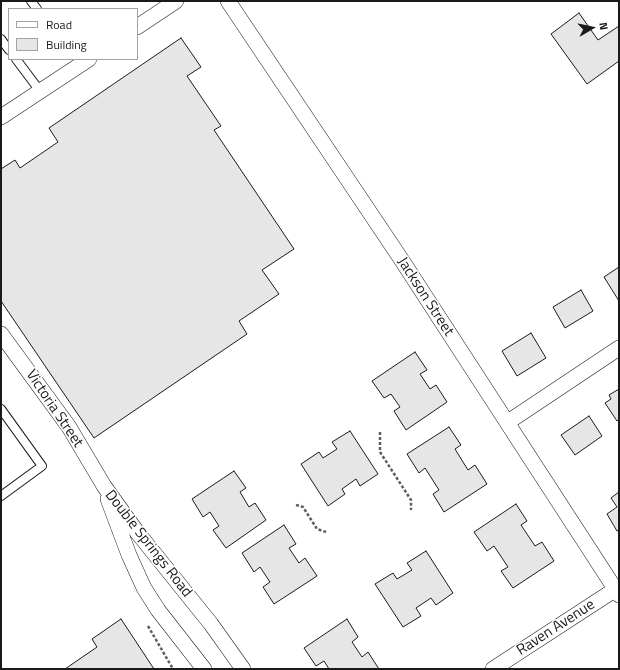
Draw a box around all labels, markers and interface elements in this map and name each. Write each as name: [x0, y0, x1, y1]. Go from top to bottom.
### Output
legend: [8, 8, 138, 60]
north arrow: [572, 8, 612, 48]
text: Road: [46, 15, 72, 34]
text: N: [595, 21, 612, 31]
text: Building: [46, 35, 87, 54]
street label: Jackson Street: [393, 254, 457, 340]
street label: Victoria Street: [21, 367, 87, 451]
street label: Double Springs Road: [101, 487, 195, 601]
street label: Raven Avenue: [514, 596, 598, 660]

